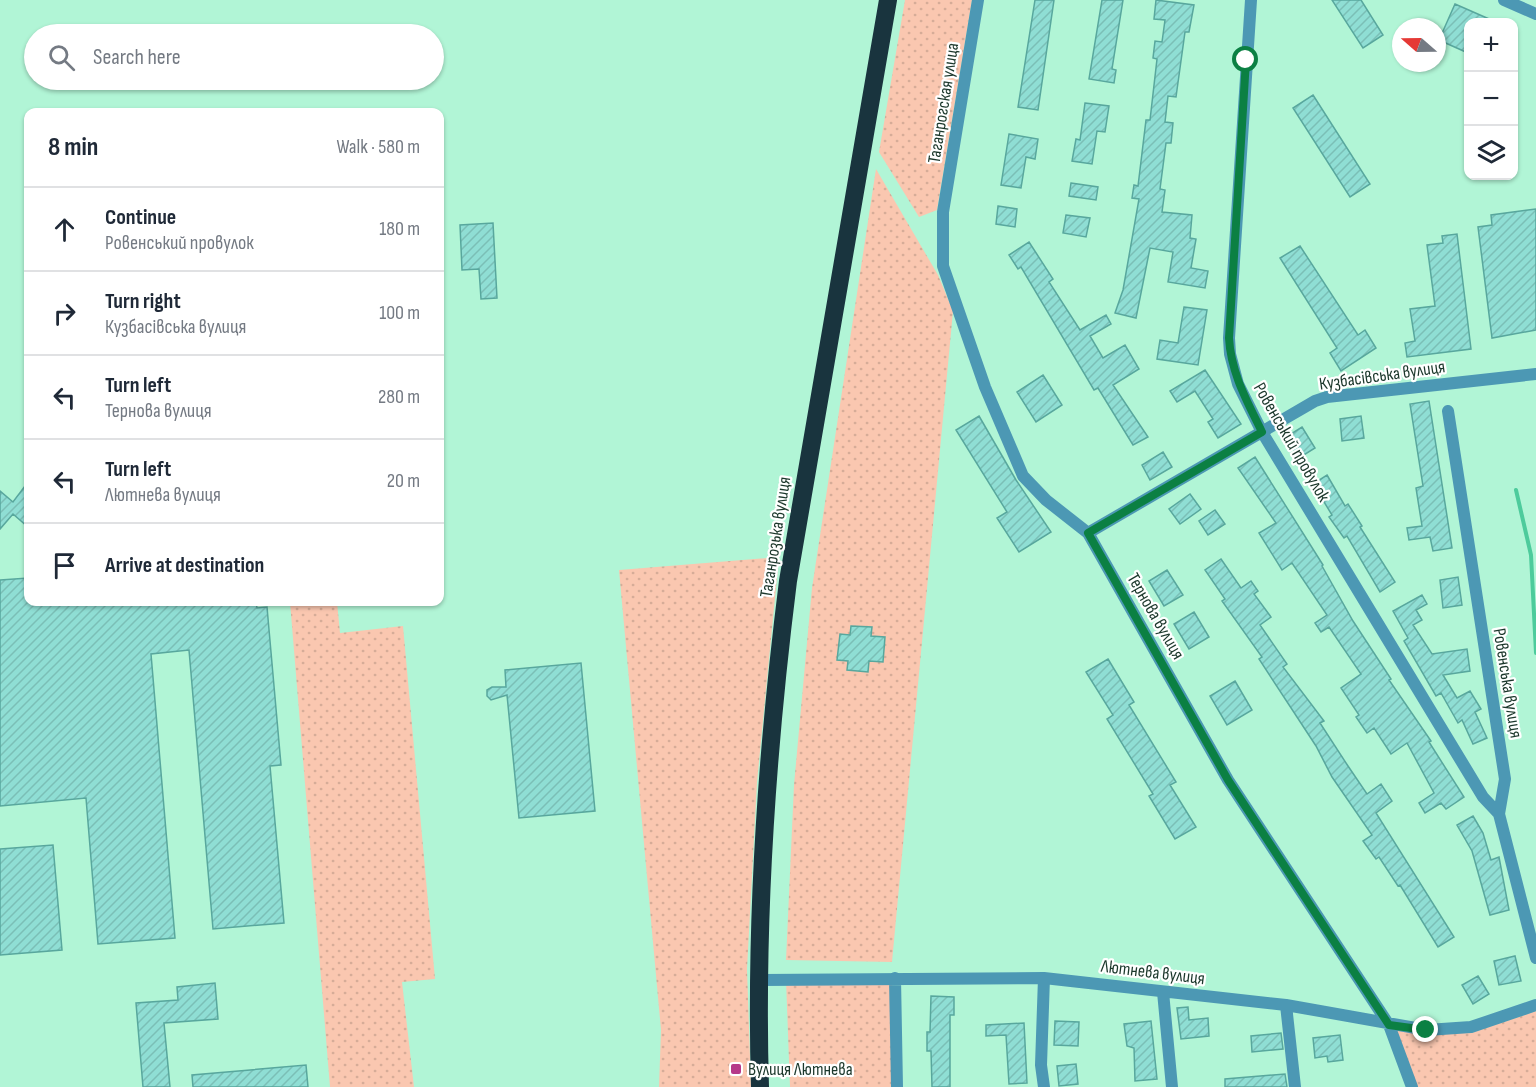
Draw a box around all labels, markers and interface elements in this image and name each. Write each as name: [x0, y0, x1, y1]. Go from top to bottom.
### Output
north arrow: [1392, 18, 1446, 72]
map controls: [1464, 18, 1518, 180]
button: +: [1464, 18, 1518, 72]
search box: [24, 24, 444, 90]
icon: search: [45, 41, 78, 74]
street label: Таганрогская улица: [924, 41, 963, 165]
text: Search here: [93, 44, 180, 71]
route start: [1232, 46, 1258, 72]
button: −: [1464, 72, 1518, 126]
button: layers: [1464, 126, 1518, 180]
text: 8 min: [48, 132, 98, 163]
text: Walk · 580 m: [336, 135, 420, 159]
text: Continue: [105, 204, 176, 231]
icon: ahead: [48, 213, 81, 246]
text: 180 m: [379, 217, 420, 241]
text: Ровенський провулок: [105, 231, 254, 255]
text: Turn right: [105, 288, 181, 315]
icon: right: [48, 297, 81, 330]
text: 100 m: [379, 301, 420, 325]
text: Кузбасівська вулиця: [105, 315, 246, 339]
street label: Кузбасівська вулиця: [1318, 356, 1446, 395]
text: Turn left: [105, 372, 171, 399]
street label: Ровенський провулок: [1249, 379, 1334, 506]
icon: left: [48, 381, 81, 414]
text: 280 m: [378, 385, 420, 409]
text: Тернова вулиця: [105, 399, 211, 423]
text: Turn left: [105, 456, 171, 483]
icon: left: [48, 465, 81, 498]
text: 20 m: [387, 469, 420, 493]
street label: Таганрозька вулиця: [756, 475, 795, 599]
text: Лютнева вулиця: [105, 483, 221, 507]
icon: arrive: [48, 549, 81, 582]
text: Arrive at destination: [105, 552, 264, 579]
street label: Тернова вулиця: [1123, 569, 1189, 663]
street label: Ровенська вулиця: [1488, 627, 1527, 739]
street label: Лютнева вулиця: [1099, 956, 1206, 989]
route end: [1412, 1016, 1438, 1042]
place label: Вулиця Лютнева: [748, 1059, 853, 1080]
marker: Вулиця Лютнева: [729, 1062, 743, 1076]

